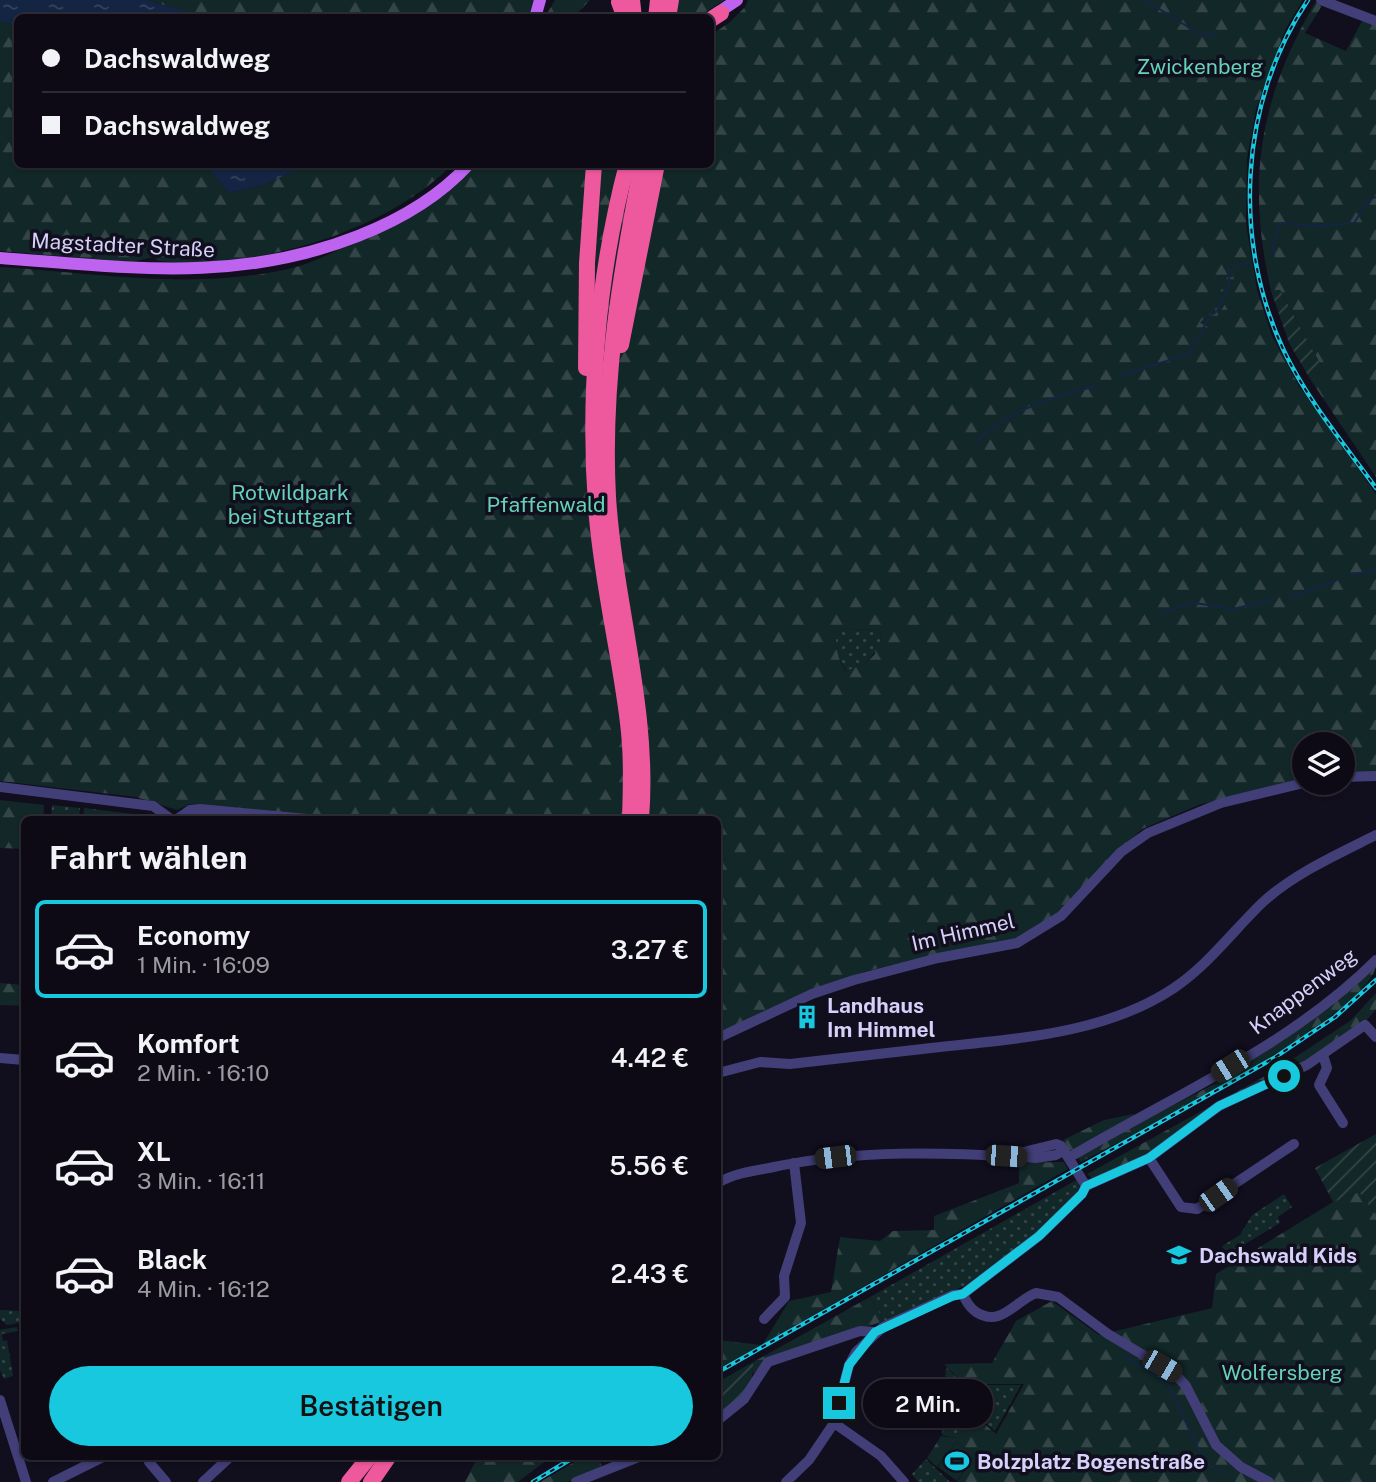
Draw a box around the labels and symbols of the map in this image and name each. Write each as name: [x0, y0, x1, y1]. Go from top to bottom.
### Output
park label: Zwickenberg: [1137, 54, 1263, 79]
street label: Magstadter Straße: [30, 228, 216, 262]
park label: Rotwildpark bei Stuttgart: [228, 480, 352, 529]
park label: Pfaffenwald: [487, 492, 605, 517]
street label: Im Himmel: [909, 908, 1017, 956]
street label: Knappenweg: [1244, 943, 1362, 1039]
place label: Landhaus Im Himmel: [827, 993, 936, 1042]
building icon: Landhaus Im Himmel: [793, 1003, 821, 1031]
car: [1207, 1046, 1254, 1086]
route start: [1268, 1060, 1300, 1092]
car: [813, 1144, 858, 1170]
car: [985, 1144, 1028, 1168]
car: [1195, 1174, 1242, 1216]
school or university icon: Dachswald Kids: [1165, 1241, 1193, 1269]
place label: Dachswald Kids: [1199, 1243, 1357, 1268]
car: [1139, 1346, 1186, 1386]
park label: Wolfersberg: [1221, 1360, 1343, 1385]
callout: 2 Min.: [864, 1378, 993, 1428]
route end: [823, 1387, 855, 1419]
sports icon: Bolzplatz Bogenstraße: [943, 1447, 971, 1475]
place label: Bolzplatz Bogenstraße: [977, 1449, 1205, 1474]

